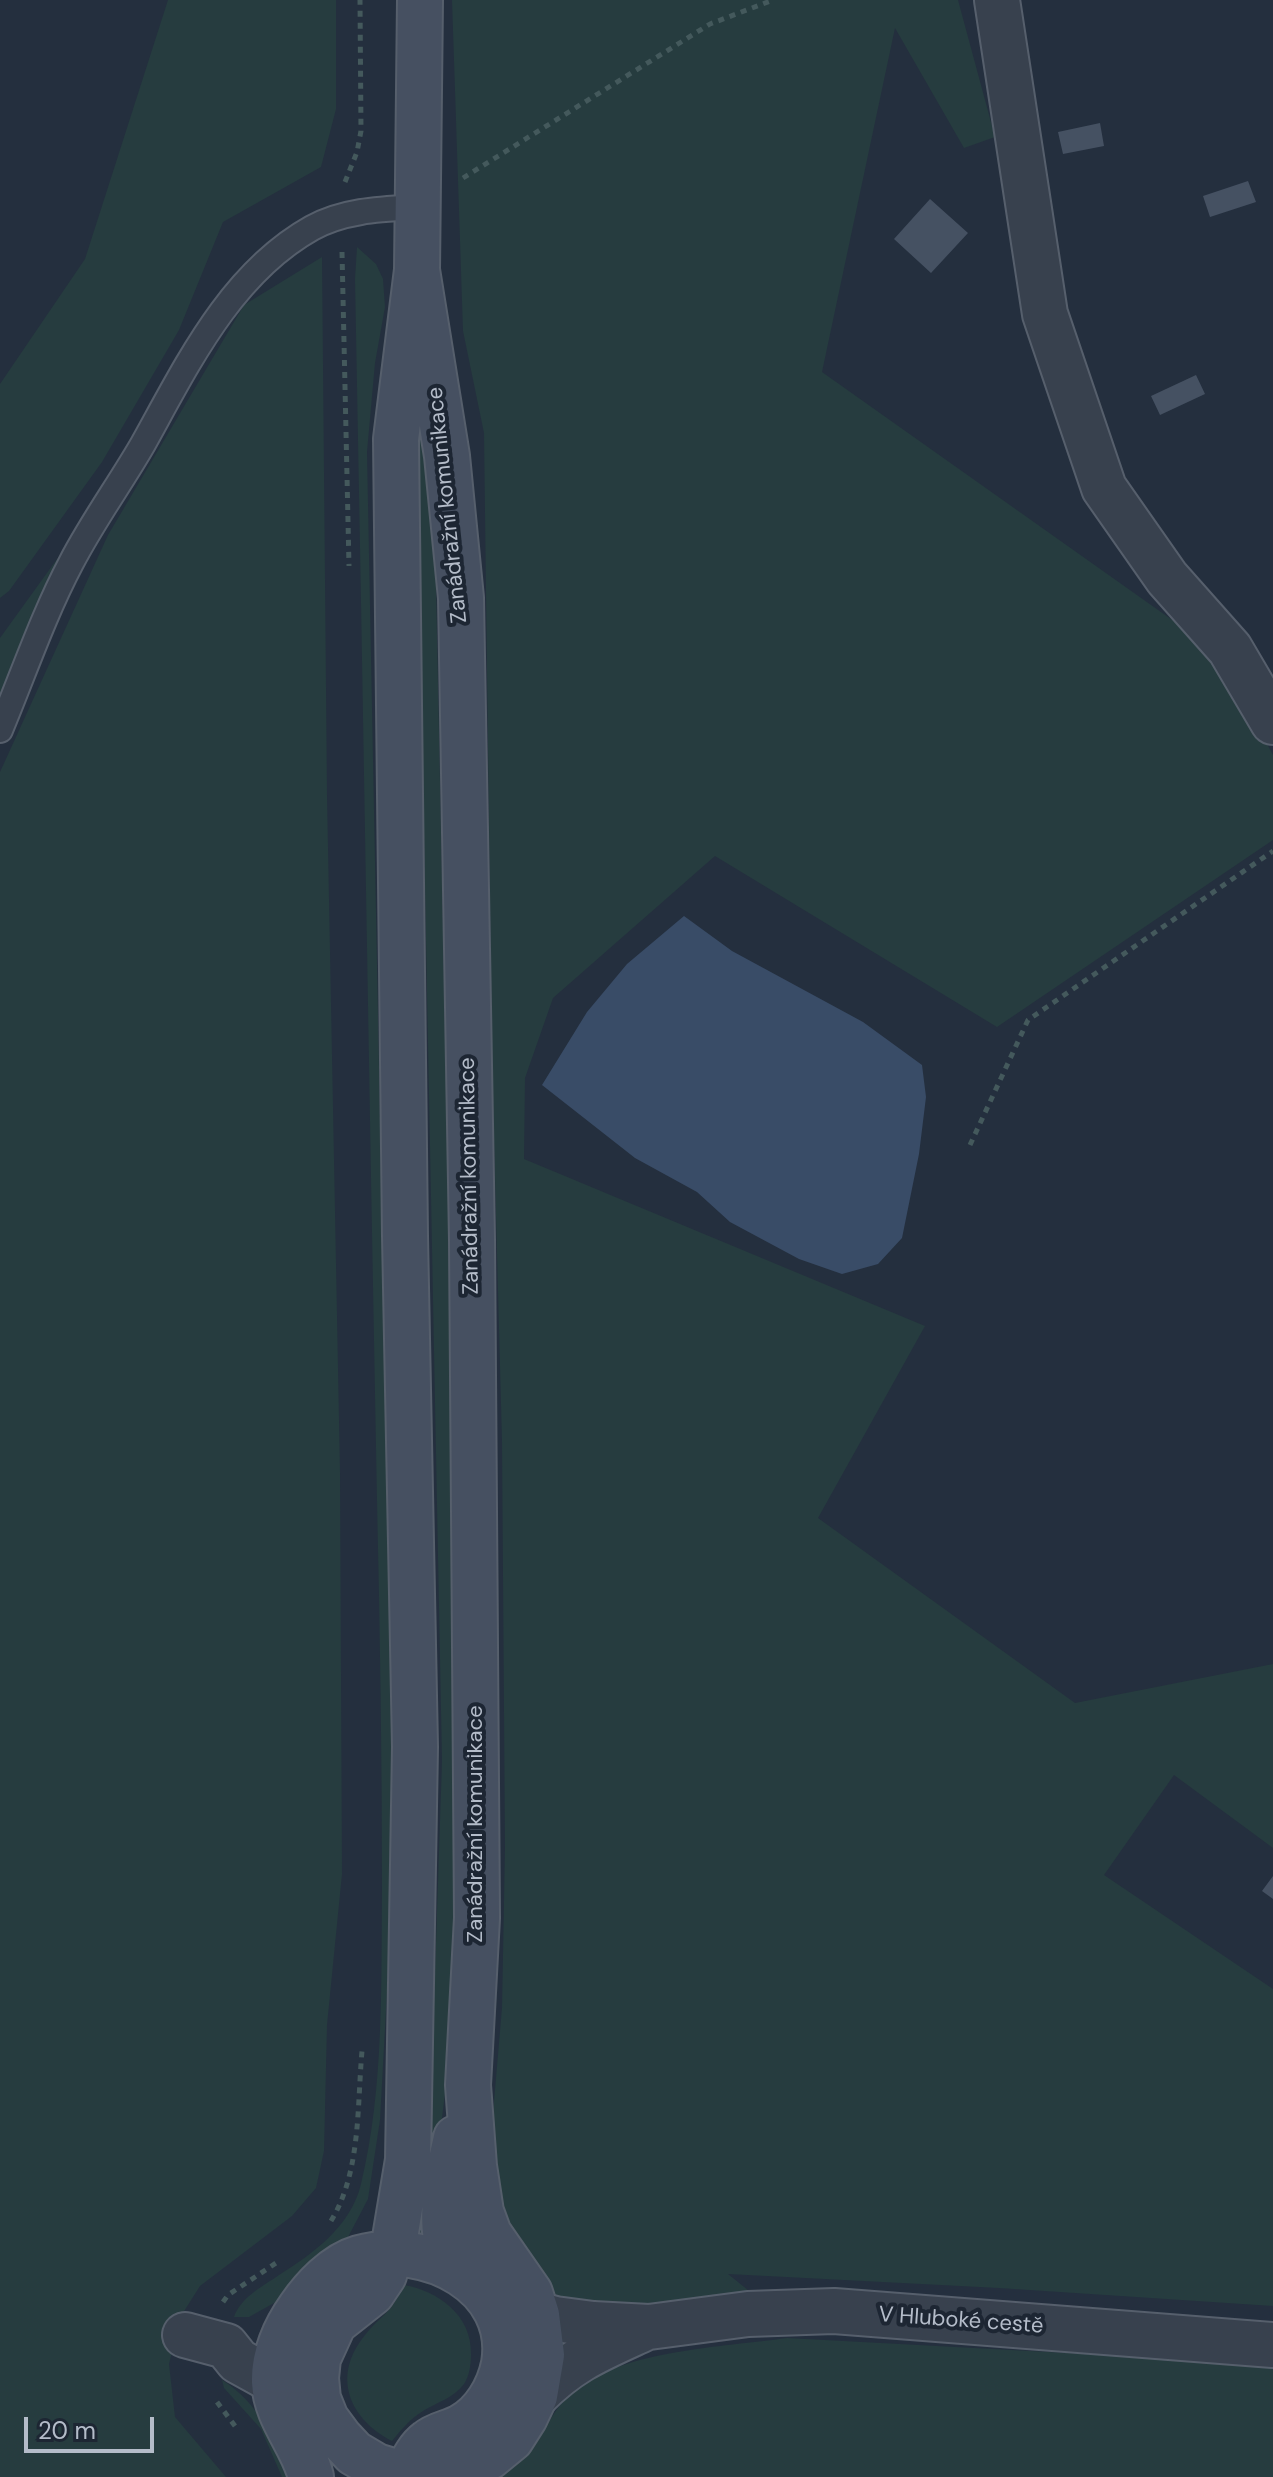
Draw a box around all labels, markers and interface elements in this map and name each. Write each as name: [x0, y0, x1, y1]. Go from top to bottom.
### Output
street label: Zanádražní komunikace: [422, 386, 474, 624]
street label: Zanádražní komunikace: [455, 1057, 485, 1295]
street label: Zanádražní komunikace: [463, 1705, 489, 1943]
street label: V Hluboké cestě: [878, 2302, 1044, 2340]
scale bar: [28, 2401, 158, 2451]
text: 20 m: [38, 2415, 96, 2446]

